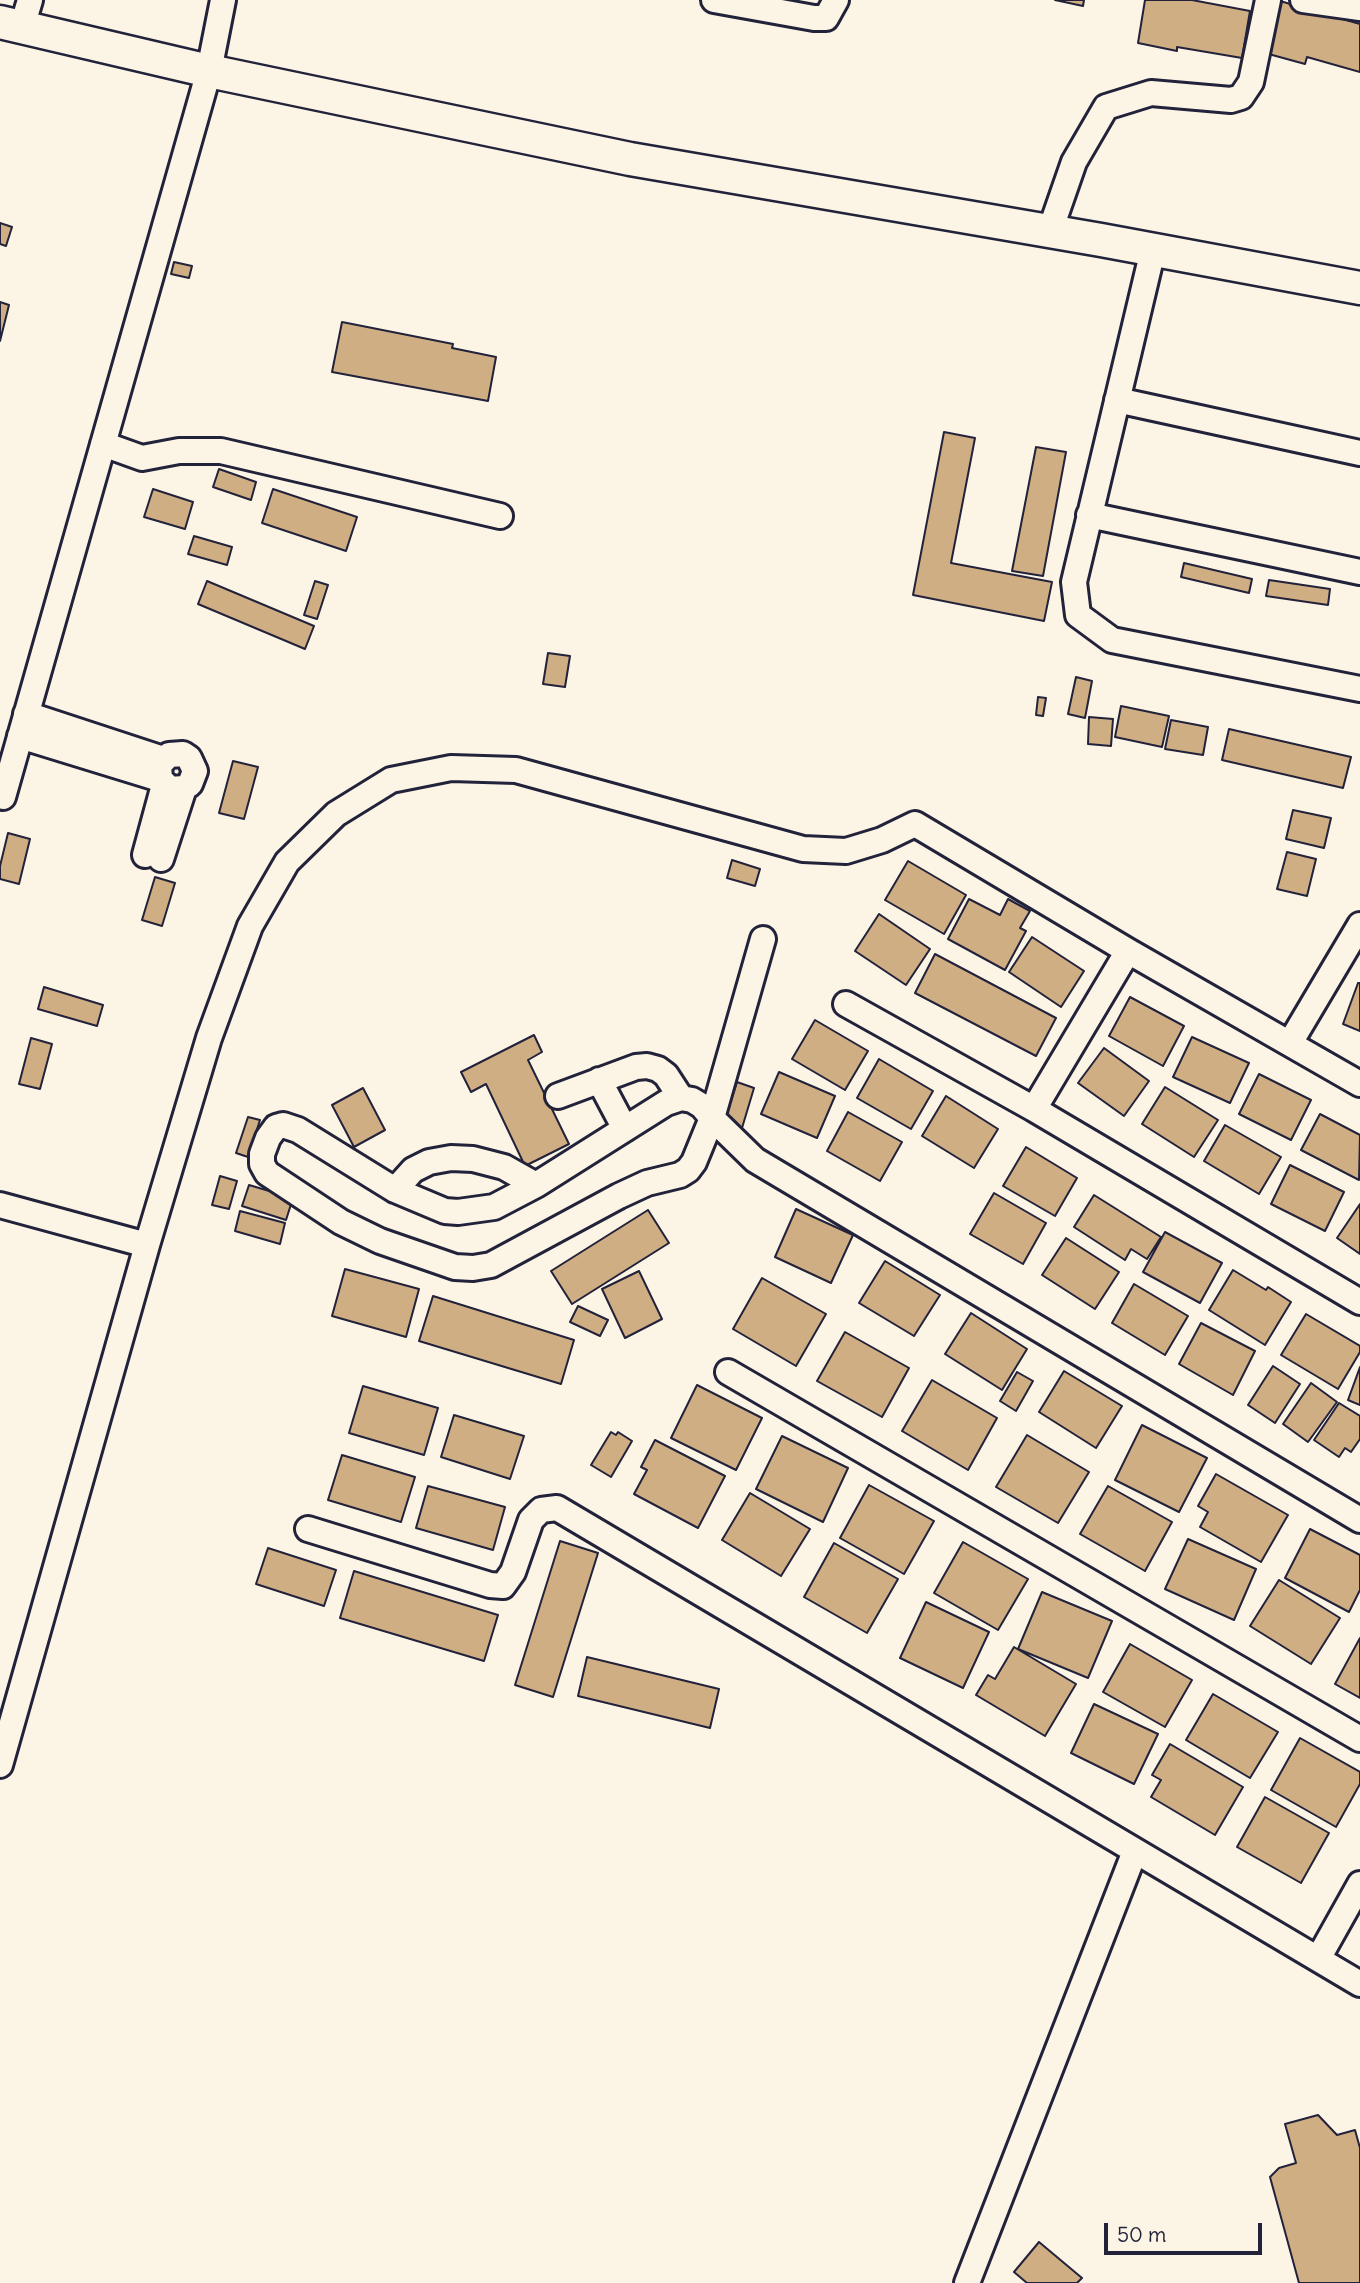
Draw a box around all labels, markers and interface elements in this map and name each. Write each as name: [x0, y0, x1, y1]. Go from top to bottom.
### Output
scale bar: [1108, 2210, 1266, 2254]
text: 50 m: [1117, 2221, 1166, 2248]

